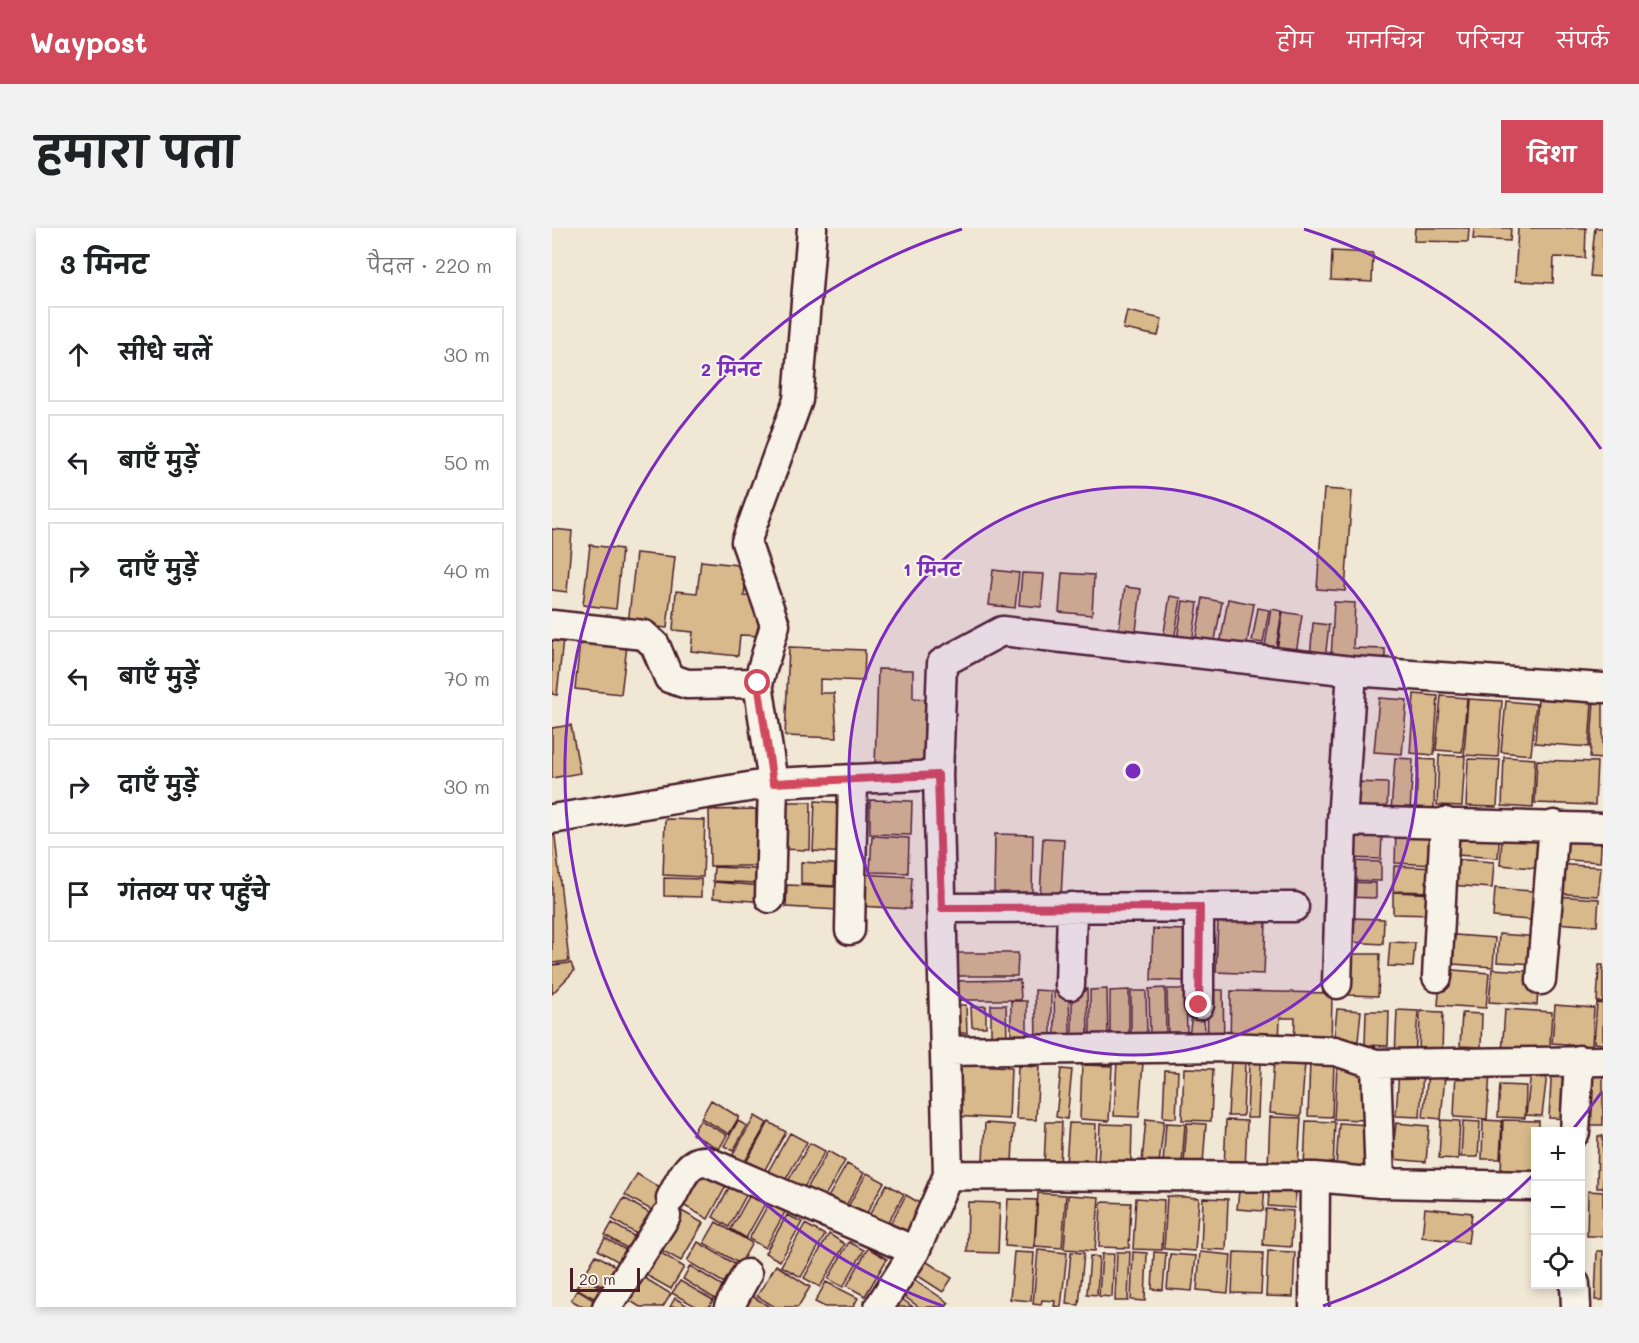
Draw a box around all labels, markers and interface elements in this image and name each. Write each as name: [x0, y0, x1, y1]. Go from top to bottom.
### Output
text: Waypost: [30, 24, 147, 60]
text: होम: [1277, 26, 1314, 53]
text: मानचित्र: [1347, 26, 1424, 53]
text: परिचय: [1457, 26, 1523, 53]
text: संपर्क: [1556, 26, 1609, 53]
button: दिशा: [1501, 120, 1603, 193]
text: हमारा पता: [36, 123, 238, 178]
text: 3 मिनट: [60, 247, 148, 281]
text: पैदल · 220 m: [367, 252, 492, 278]
text: सीधे चलें: [119, 337, 211, 366]
icon: ahead: [62, 338, 95, 371]
text: 30 m: [444, 341, 490, 367]
text: 2 मिनट: [701, 355, 763, 381]
text: बाएँ मुड़ें: [119, 445, 199, 474]
icon: left: [62, 446, 95, 479]
text: 50 m: [444, 449, 490, 475]
text: दाएँ मुड़ें: [119, 553, 198, 582]
icon: right: [62, 554, 95, 587]
text: 1 मिनट: [903, 555, 963, 581]
text: 40 m: [444, 557, 490, 583]
text: बाएँ मुड़ें: [119, 661, 199, 690]
icon: left: [62, 662, 95, 695]
text: 70 m: [444, 665, 490, 691]
route start: [744, 669, 770, 695]
centre of rings: [1123, 761, 1143, 781]
text: दाएँ मुड़ें: [119, 769, 198, 798]
icon: right: [62, 770, 95, 803]
text: 30 m: [444, 773, 490, 799]
text: गंतव्य पर पहुँचे: [119, 877, 269, 906]
icon: arrive: [62, 878, 95, 911]
route end: [1185, 991, 1211, 1017]
map controls: [1531, 1127, 1585, 1289]
button: +: [1531, 1127, 1585, 1181]
button: −: [1531, 1181, 1585, 1235]
button: locate: [1531, 1235, 1585, 1289]
scale bar: [570, 1265, 640, 1292]
text: 20 m: [579, 1268, 616, 1289]

